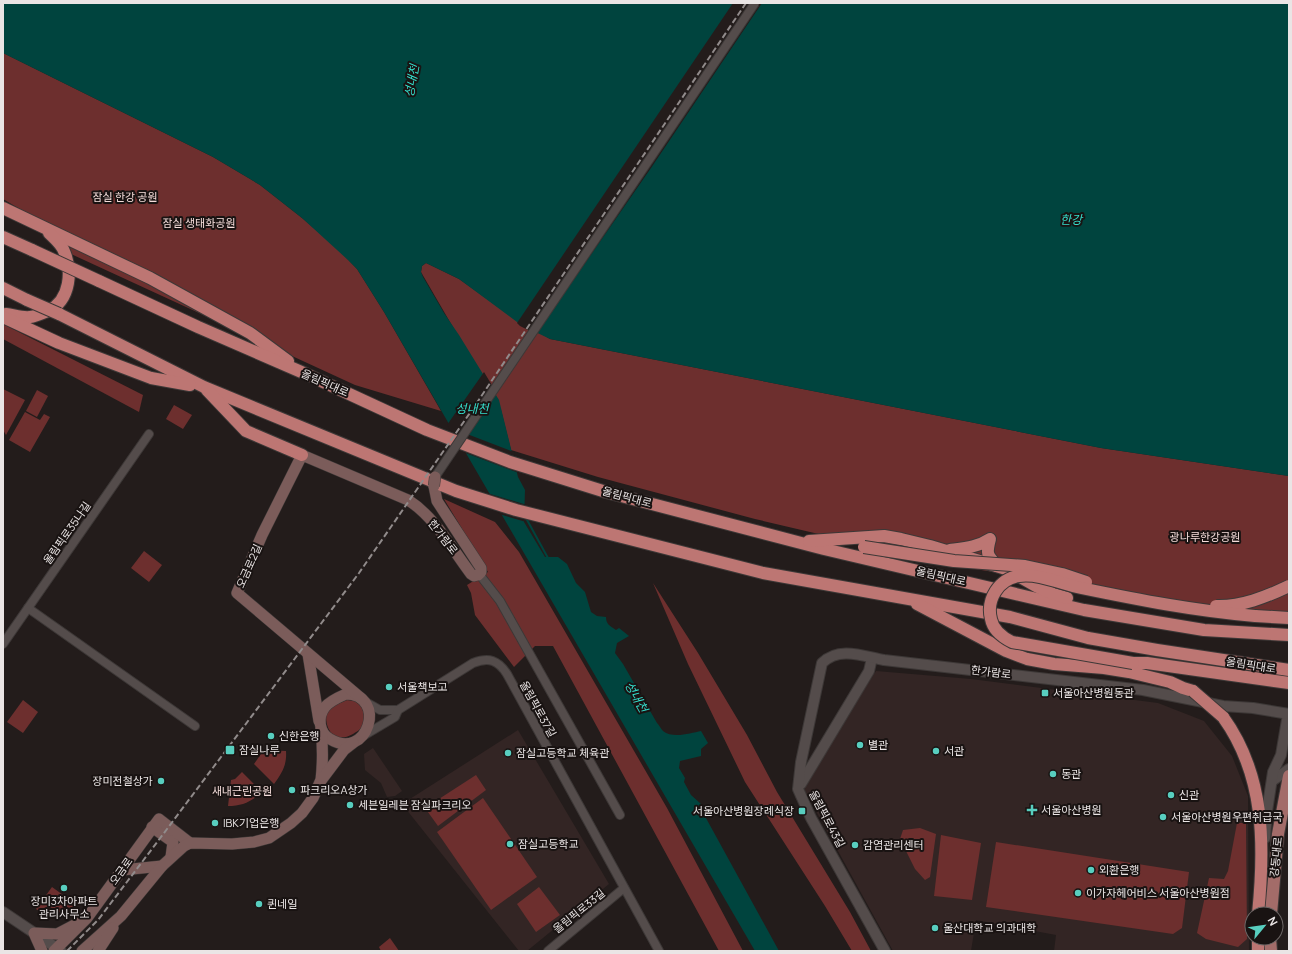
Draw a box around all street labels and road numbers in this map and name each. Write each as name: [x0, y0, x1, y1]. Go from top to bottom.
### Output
street label: 올림픽대로: [299, 365, 351, 400]
street label: 올림픽대로: [601, 483, 654, 510]
street label: 올림픽로35나길: [39, 498, 94, 567]
street label: 한가람로: [425, 516, 462, 557]
street label: 오금로2길: [232, 541, 265, 590]
street label: 올림픽대로: [915, 563, 967, 589]
street label: 올림픽대로: [1225, 653, 1277, 676]
street label: 한가람로: [970, 662, 1012, 681]
street label: 올림픽로37길: [517, 678, 560, 740]
street label: 올림픽로43길: [806, 787, 849, 850]
street label: 강동대로: [1266, 836, 1285, 878]
street label: 오금로: [106, 854, 135, 887]
street label: 올림픽로33길: [550, 885, 608, 936]

